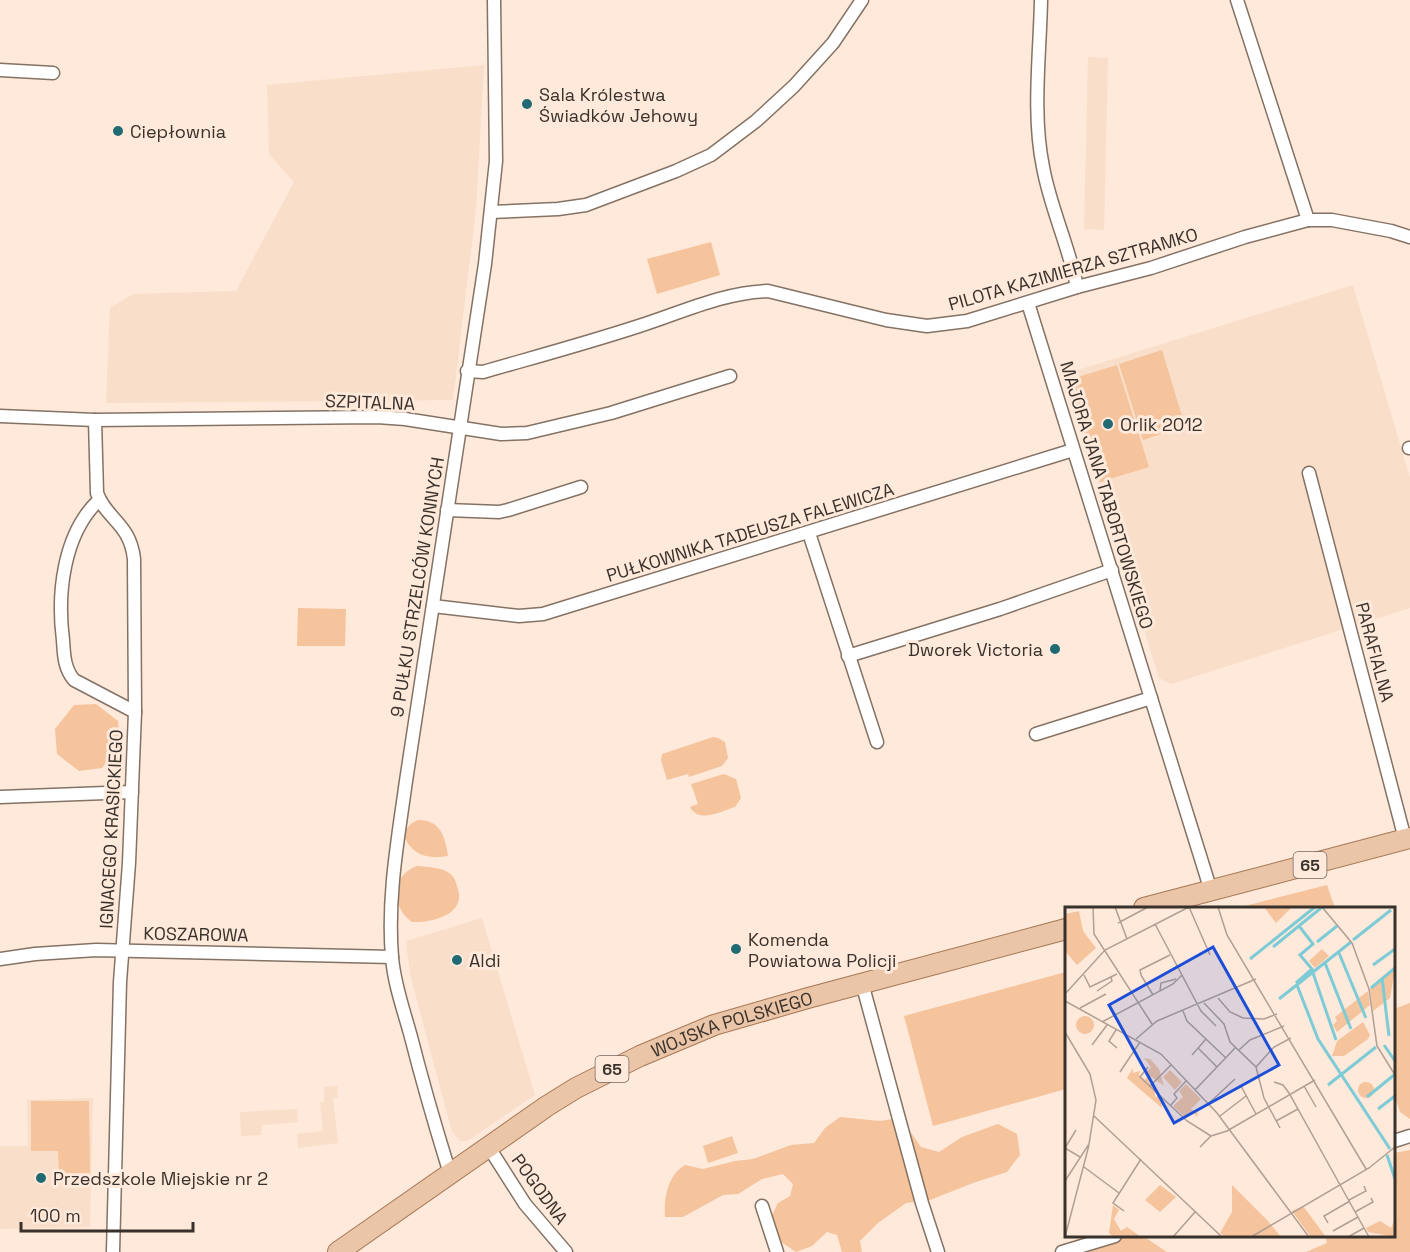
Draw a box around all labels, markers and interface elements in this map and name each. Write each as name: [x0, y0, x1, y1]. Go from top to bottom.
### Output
place label: Sala Królestwa Świadków Jehowy: [539, 83, 698, 127]
marker: Sala Królestwa Świadków Jehowy: [520, 97, 534, 111]
place label: Ciepłownia: [130, 120, 226, 143]
marker: Ciepłownia: [111, 124, 125, 138]
street label: PILOTA KAZIMIERZA SZTRAMKO: [946, 222, 1200, 316]
street label: MAJORA JANA TABORTOWSKIEGO: [1055, 358, 1159, 632]
street label: SZPITALNA: [324, 389, 416, 415]
place label: Orlik 2012: [1120, 413, 1203, 436]
marker: Orlik 2012: [1101, 417, 1115, 431]
street label: 9 PUŁKU STRZELCÓW KONNYCH: [385, 455, 449, 719]
street label: PUŁKOWNIKA TADEUSZA FALEWICZA: [603, 477, 897, 587]
street label: PARAFIALNA: [1351, 600, 1399, 704]
place label: Dworek Victoria: [908, 638, 1043, 661]
marker: Dworek Victoria: [1048, 642, 1062, 656]
street label: IGNACEGO KRASICKIEGO: [94, 729, 128, 929]
road number: 65: [1294, 852, 1326, 878]
inset map: [1065, 907, 1395, 1237]
street label: KOSZAROWA: [143, 922, 249, 946]
place label: Komenda Powiatowa Policji: [748, 928, 896, 972]
marker: Komenda Powiatowa Policji: [729, 942, 743, 956]
place label: Aldi: [469, 949, 501, 972]
marker: Aldi: [450, 953, 464, 967]
street label: WOJSKA POLSKIEGO: [647, 986, 815, 1062]
road number: 65: [596, 1056, 628, 1082]
street label: POGODNA: [507, 1149, 573, 1229]
place label: Przedszkole Miejskie nr 2: [53, 1167, 268, 1190]
marker: Przedszkole Miejskie nr 2: [34, 1171, 48, 1185]
scale bar: [21, 1195, 194, 1233]
text: 100 m: [30, 1204, 81, 1227]

